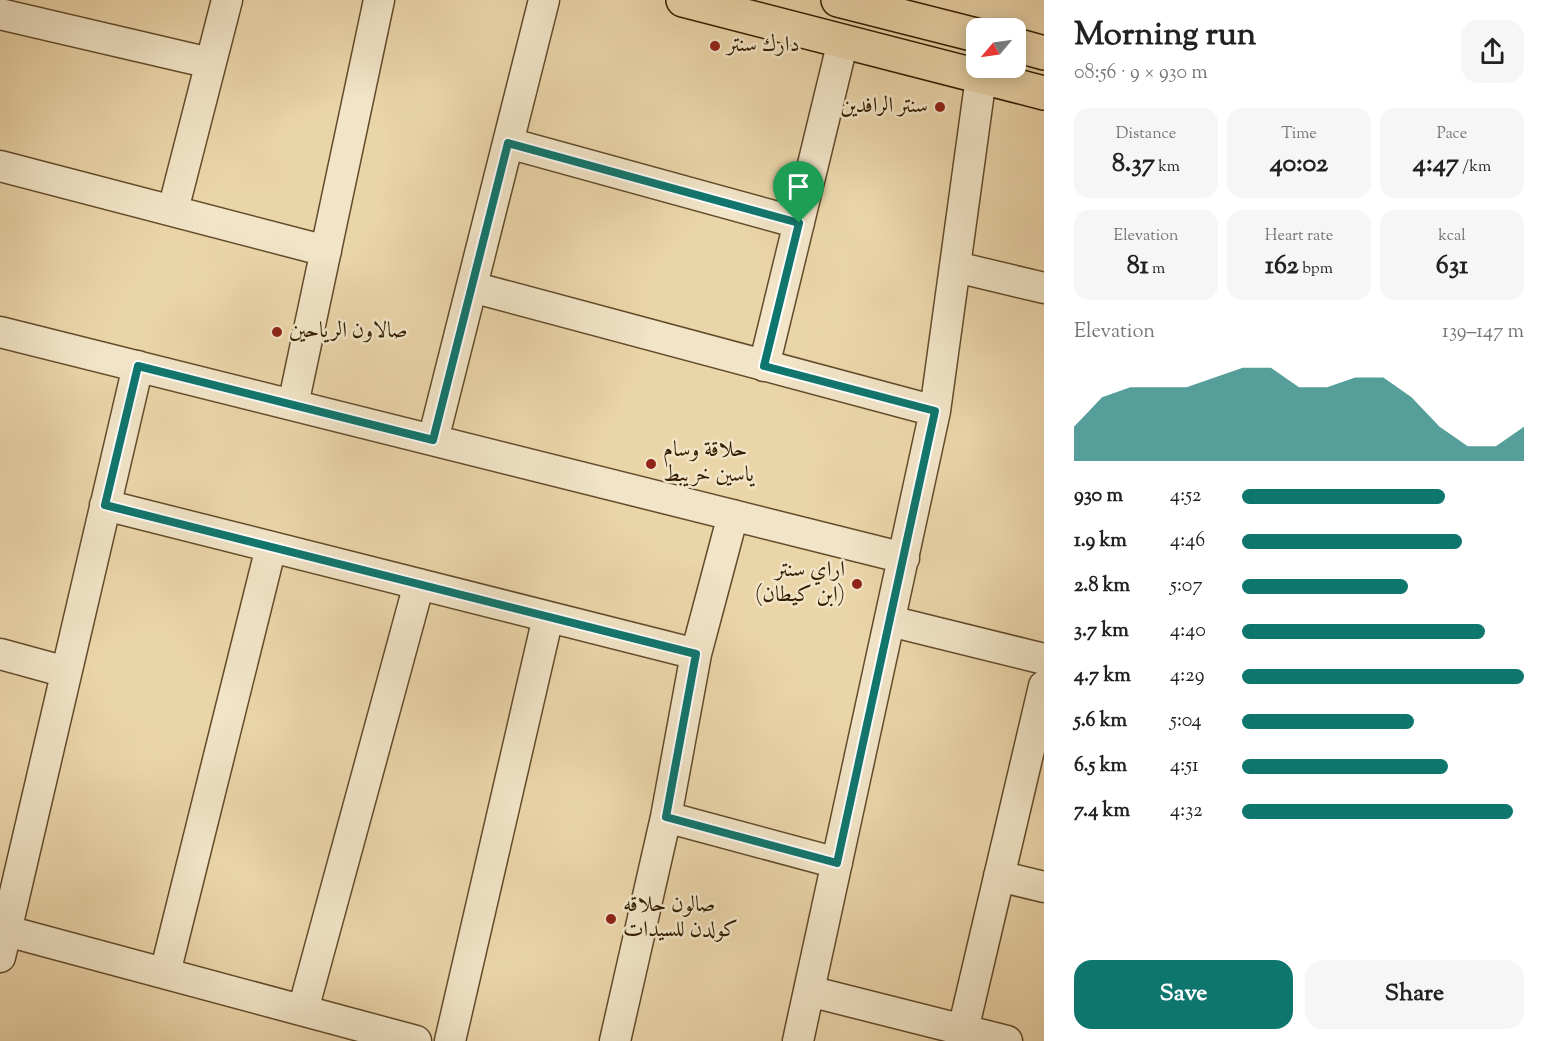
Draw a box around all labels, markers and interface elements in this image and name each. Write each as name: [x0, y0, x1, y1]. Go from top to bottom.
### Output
text: Morning run: [1074, 12, 1256, 60]
north arrow: [966, 18, 1026, 78]
map controls: [966, 18, 1026, 78]
button: share: [1461, 20, 1524, 83]
place label: دارك سنتر: [725, 30, 800, 62]
marker: دارك سنتر: [708, 39, 722, 53]
text: 08:56 · 9 × 930 m: [1074, 59, 1208, 88]
place label: سنتر الرافدين: [840, 91, 928, 123]
marker: سنتر الرافدين: [933, 100, 947, 114]
text: Distance: [1116, 123, 1176, 146]
text: Time: [1281, 123, 1317, 146]
text: Pace: [1437, 123, 1467, 146]
text: 8.37: [1112, 146, 1155, 183]
text: 40:02: [1270, 146, 1328, 183]
text: 4:47: [1413, 146, 1459, 183]
text: km: [1155, 156, 1180, 179]
text: /km: [1459, 156, 1491, 179]
pin: [773, 161, 824, 223]
icon: arrive: [782, 170, 815, 203]
text: Elevation: [1114, 225, 1178, 248]
text: Heart rate: [1265, 225, 1333, 248]
text: kcal: [1438, 225, 1466, 248]
text: 81: [1127, 248, 1149, 285]
text: 162: [1265, 248, 1299, 285]
text: 631: [1436, 248, 1468, 285]
text: m: [1149, 258, 1165, 281]
text: bpm: [1299, 258, 1333, 281]
place label: صالاون الرياحين: [289, 316, 408, 348]
text: Elevation: [1074, 318, 1155, 347]
text: 139–147 m: [1442, 318, 1524, 347]
marker: صالاون الرياحين: [270, 325, 284, 339]
place label: حلاقة وسام ياسين خريبط: [663, 435, 756, 492]
marker: حلاقة وسام ياسين خريبط: [644, 457, 658, 471]
text: 930 m: [1074, 482, 1123, 511]
text: 4:52: [1170, 482, 1201, 511]
text: 1.9 km: [1074, 527, 1127, 556]
text: 4:46: [1170, 527, 1205, 556]
place label: اراي سنتر (ابن كيطان): [755, 555, 845, 612]
text: 2.8 km: [1074, 572, 1130, 601]
text: 5:07: [1170, 572, 1202, 601]
marker: اراي سنتر (ابن كيطان): [850, 577, 864, 591]
text: 3.7 km: [1074, 617, 1129, 646]
text: 4:40: [1170, 617, 1206, 646]
text: 4.7 km: [1074, 662, 1131, 691]
text: 4:29: [1170, 662, 1204, 691]
text: 5.6 km: [1074, 707, 1127, 736]
text: 5:04: [1170, 707, 1202, 736]
text: 6.5 km: [1074, 752, 1127, 781]
text: 4:51: [1170, 752, 1199, 781]
text: 7.4 km: [1074, 797, 1130, 826]
text: 4:32: [1170, 797, 1203, 826]
place label: صالون حلاقه كولدن للسيدات: [623, 890, 738, 947]
marker: صالون حلاقه كولدن للسيدات: [604, 912, 618, 926]
button: Save: [1074, 960, 1293, 1029]
button: Share: [1305, 960, 1524, 1029]

